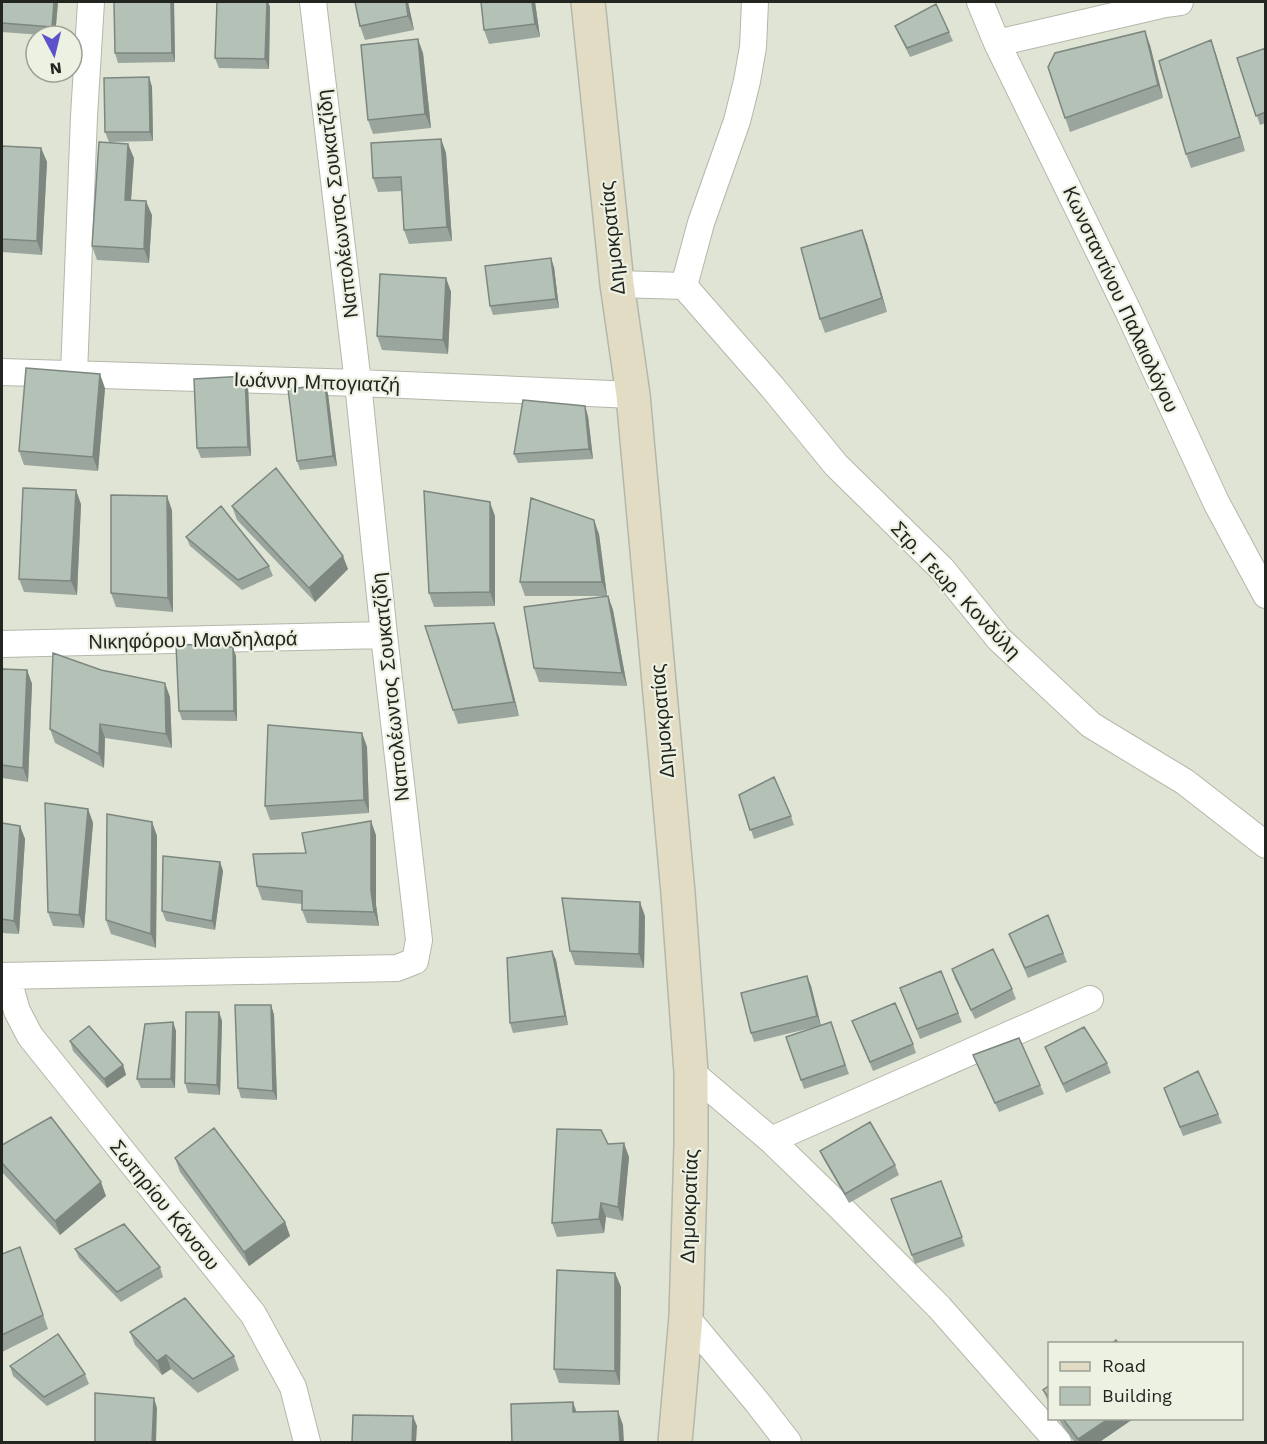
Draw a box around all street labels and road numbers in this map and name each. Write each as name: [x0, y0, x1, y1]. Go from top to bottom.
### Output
street label: Ναπολέωντος Σουκατζίδη: [311, 88, 363, 320]
street label: Δημοκρατίας: [594, 179, 630, 296]
street label: Κωνσταντίνου Παλαιολόγου: [1058, 182, 1184, 416]
street label: Ιωάννη Μπογιατζή: [233, 367, 401, 397]
street label: Στρ. Γεωρ. Κονδύλη: [886, 516, 1026, 664]
street label: Ναπολέωντος Σουκατζίδη: [366, 571, 414, 803]
street label: Νικηφόρου Μανδηλαρά: [88, 626, 298, 654]
street label: Δημοκρατίας: [645, 663, 679, 779]
street label: Σωτηρίου Κάνσου: [105, 1135, 225, 1275]
street label: Δημοκρατίας: [675, 1148, 703, 1264]

